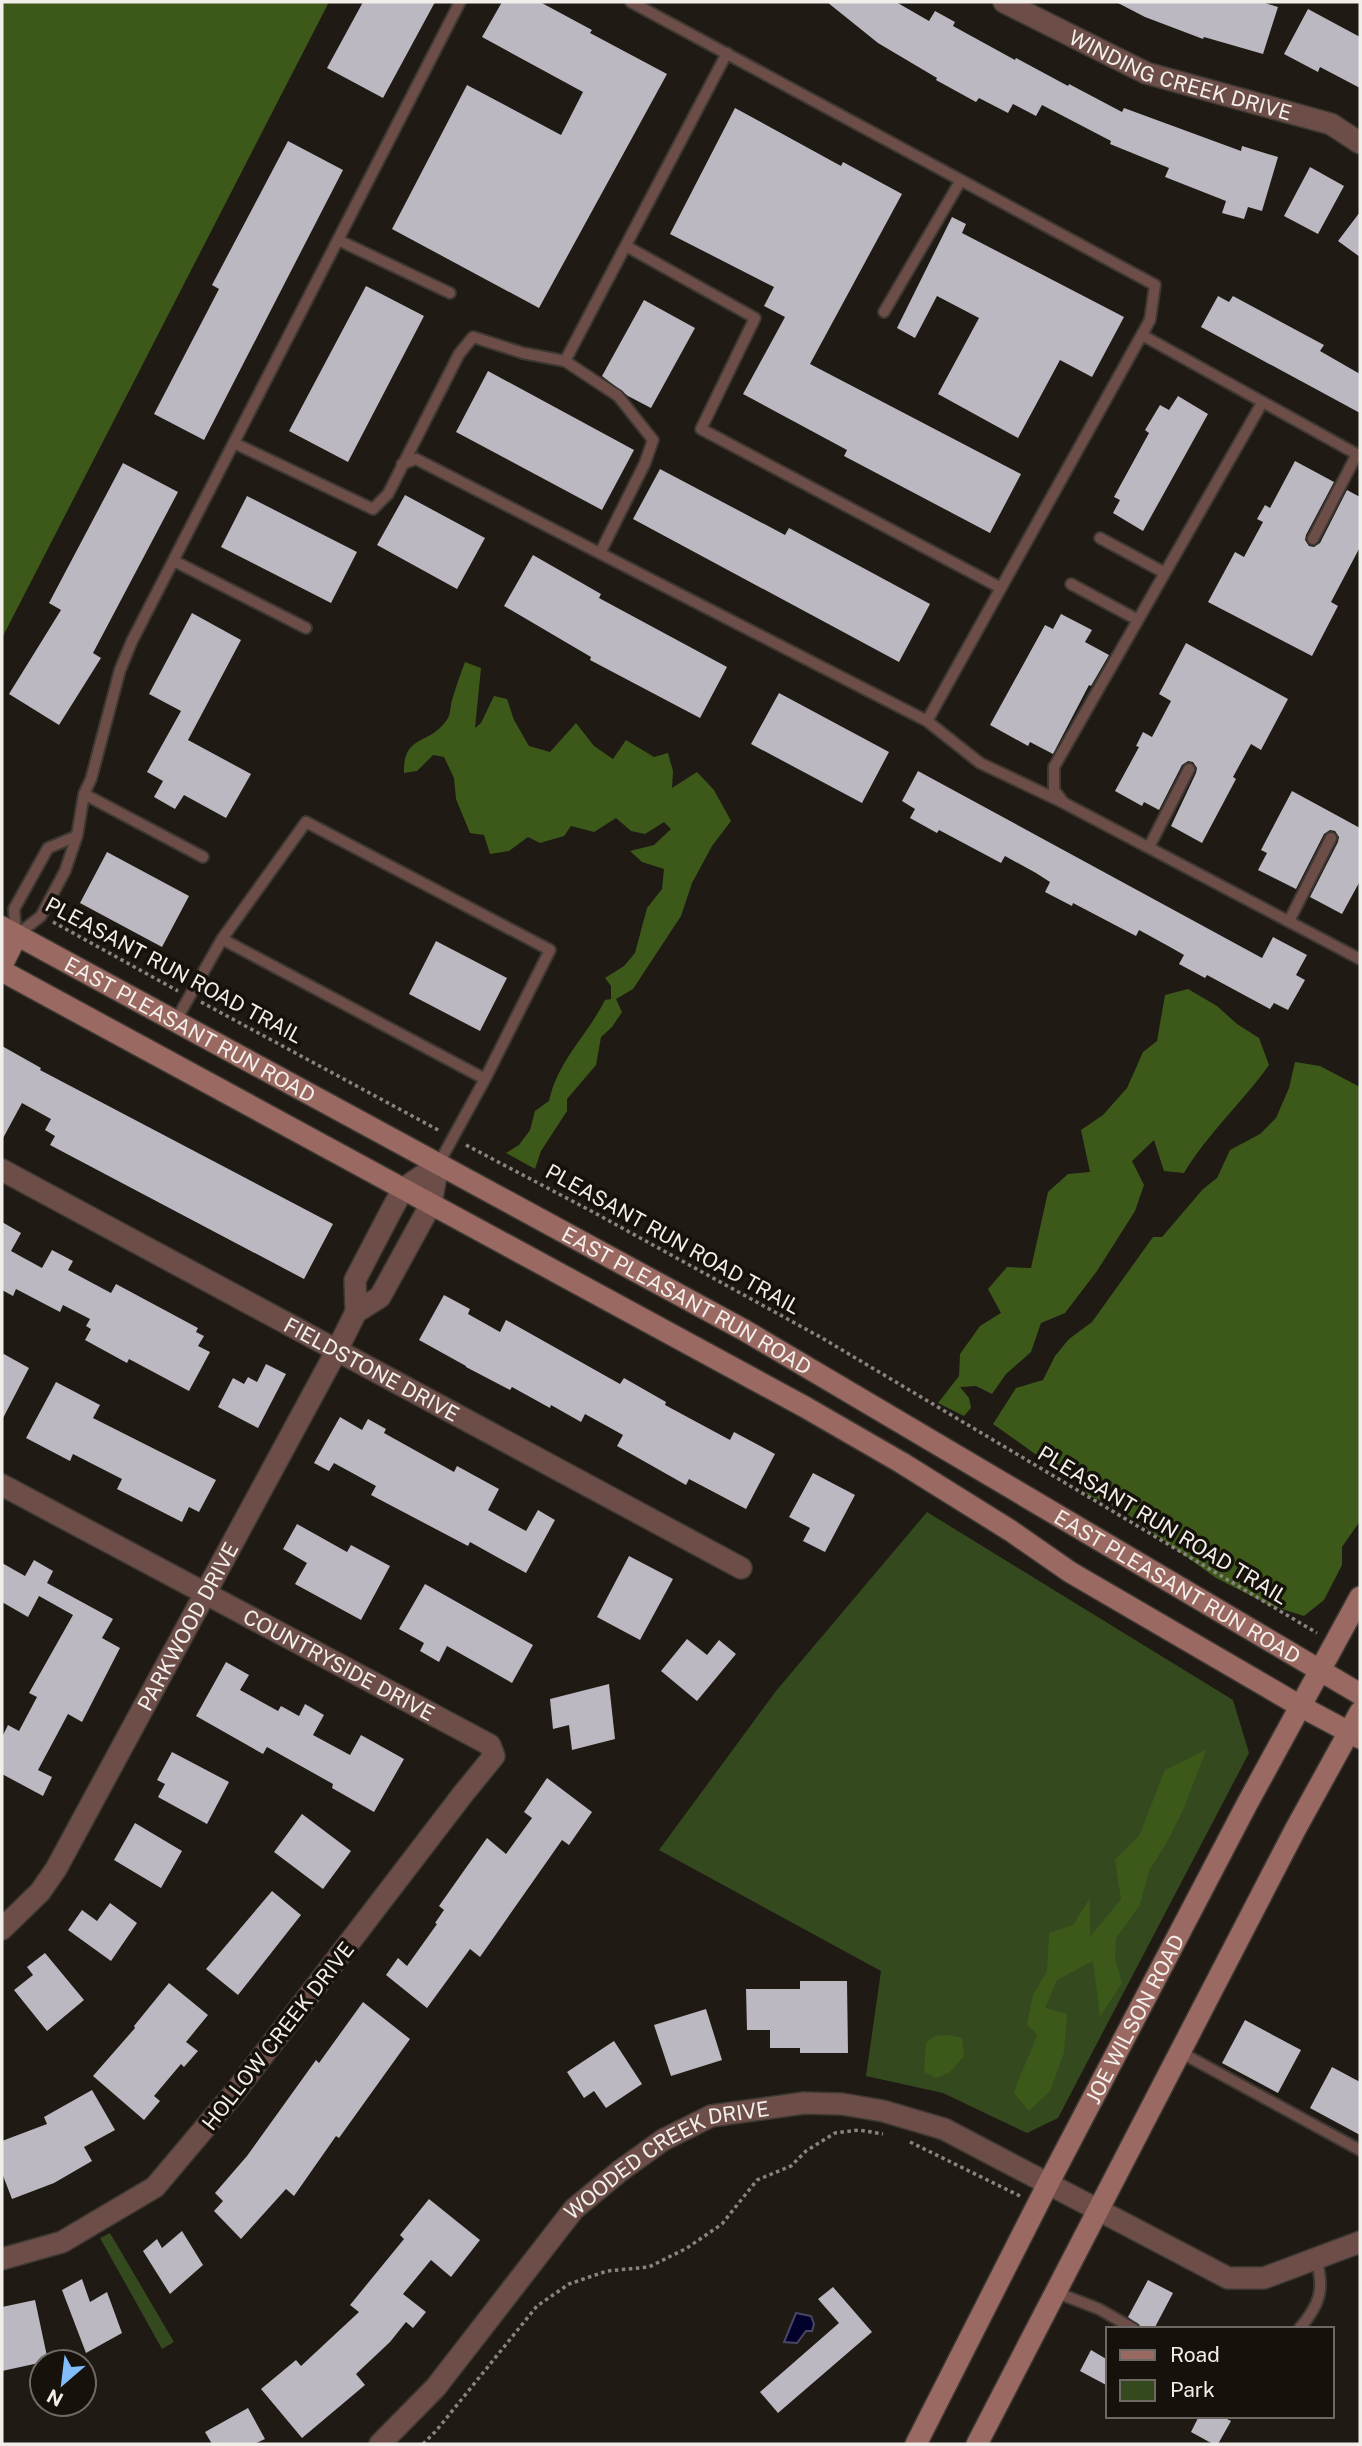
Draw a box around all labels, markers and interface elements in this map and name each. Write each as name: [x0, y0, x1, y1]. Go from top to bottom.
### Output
street label: WINDING CREEK DRIVE: [1065, 24, 1295, 125]
street label: PLEASANT RUN ROAD TRAIL: [41, 891, 307, 1049]
street label: EAST PLEASANT RUN ROAD: [60, 951, 320, 1107]
street label: PLEASANT RUN ROAD TRAIL: [541, 1158, 805, 1320]
street label: EAST PLEASANT RUN ROAD: [558, 1221, 816, 1380]
street label: FIELDSTONE DRIVE: [280, 1312, 464, 1427]
street label: PLEASANT RUN ROAD TRAIL: [1033, 1440, 1293, 1610]
street label: EAST PLEASANT RUN ROAD: [1050, 1504, 1305, 1669]
street label: PARKWOOD DRIVE: [132, 1538, 243, 1715]
street label: COUNTRYSIDE DRIVE: [239, 1603, 439, 1726]
street label: JOE WILSON ROAD: [1080, 1930, 1189, 2108]
street label: HOLLOW CREEK DRIVE: [197, 1937, 359, 2135]
street label: WOODED CREEK DRIVE: [559, 2095, 771, 2225]
legend: [1106, 2327, 1334, 2418]
text: Road: [1170, 2342, 1220, 2367]
north arrow: [28, 2348, 98, 2418]
text: Park: [1170, 2377, 1215, 2402]
text: N: [43, 2385, 67, 2411]

